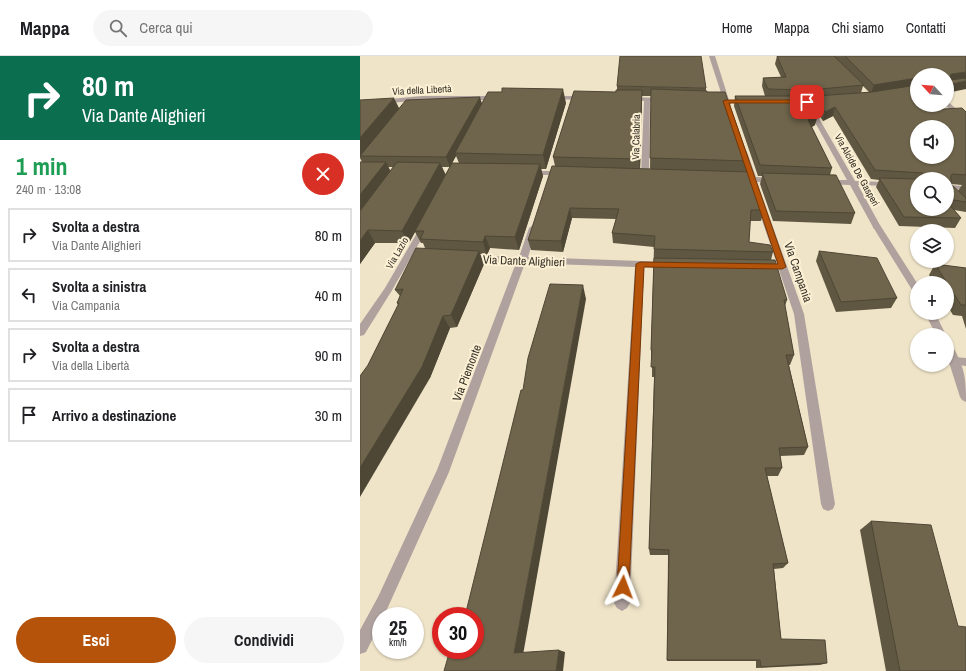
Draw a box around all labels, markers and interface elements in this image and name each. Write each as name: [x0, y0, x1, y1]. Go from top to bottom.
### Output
search box: [93, 10, 373, 46]
text: Mappa: [20, 15, 69, 41]
icon: search: [107, 17, 129, 39]
text: Cerca qui: [139, 17, 193, 38]
text: Home: [722, 19, 752, 37]
text: Mappa: [774, 19, 809, 37]
text: Chi siamo: [831, 19, 884, 37]
text: Contatti: [906, 19, 946, 37]
text: 80 m: [82, 67, 134, 105]
north arrow: [910, 68, 954, 112]
map controls: [910, 68, 954, 372]
icon: right: [16, 72, 68, 124]
street label: Via della Libertà: [392, 82, 453, 98]
pin: [790, 85, 824, 119]
icon: arrive: [796, 91, 818, 113]
text: Via Dante Alighieri: [82, 103, 206, 128]
street label: Via Calabria: [629, 114, 643, 160]
button: sound: [910, 120, 954, 164]
street label: Via Alcide De Gasperi: [832, 131, 882, 209]
text: 1 min: [16, 150, 67, 182]
button: close: [302, 153, 344, 195]
button: search: [910, 172, 954, 216]
text: 240 m · 13:08: [16, 181, 81, 198]
text: Svolta a destra: [52, 216, 140, 237]
icon: right: [18, 224, 40, 246]
button: layers: [910, 224, 954, 268]
text: 80 m: [315, 225, 342, 246]
street label: Via Lazio: [383, 234, 411, 271]
text: Via Dante Alighieri: [52, 237, 141, 254]
street label: Via Campania: [780, 240, 816, 305]
street label: Via Dante Alighieri: [483, 252, 565, 270]
text: Svolta a sinistra: [52, 276, 146, 297]
button: +: [910, 276, 954, 320]
icon: left: [18, 284, 40, 306]
text: 40 m: [315, 285, 342, 306]
text: Via Campania: [52, 297, 120, 314]
button: −: [910, 328, 954, 372]
text: Svolta a destra: [52, 336, 140, 357]
street label: Via Piemonte: [449, 342, 485, 404]
icon: right: [18, 344, 40, 366]
text: 90 m: [315, 345, 342, 366]
text: Via della Libertà: [52, 357, 129, 374]
icon: arrive: [18, 404, 40, 426]
text: Arrivo a destinazione: [52, 405, 176, 426]
text: 30 m: [315, 405, 342, 426]
position arrow: [602, 566, 644, 608]
speed limit sign: 30: [432, 607, 484, 659]
text: 25: [389, 614, 407, 641]
button: Esci: [16, 617, 176, 663]
button: Condividi: [184, 617, 344, 663]
text: km/h: [389, 636, 407, 649]

